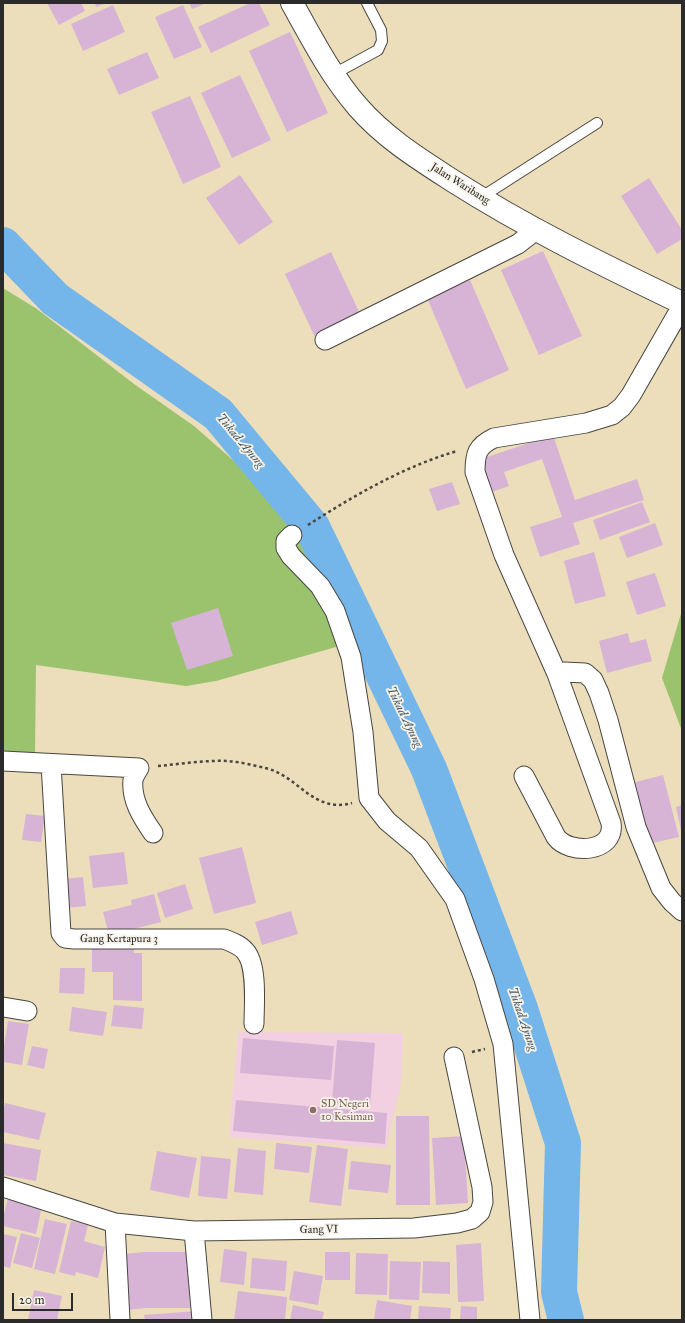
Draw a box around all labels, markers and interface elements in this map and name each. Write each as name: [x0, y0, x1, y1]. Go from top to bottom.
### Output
street label: Jalan Waribang: [428, 161, 492, 207]
water label: Tukad Ayung: [213, 411, 267, 471]
water label: Tukad Ayung: [383, 684, 425, 750]
street label: Gang Kertapura 3: [80, 932, 158, 946]
water label: Tukad Ayung: [504, 986, 540, 1052]
place label: SD Negeri 10 Kesiman: [321, 1097, 373, 1123]
marker: SD Negeri 10 Kesiman: [308, 1105, 318, 1115]
street label: Gang VI: [300, 1223, 338, 1237]
scale bar: [14, 1285, 75, 1311]
text: 20 m: [19, 1293, 45, 1307]

